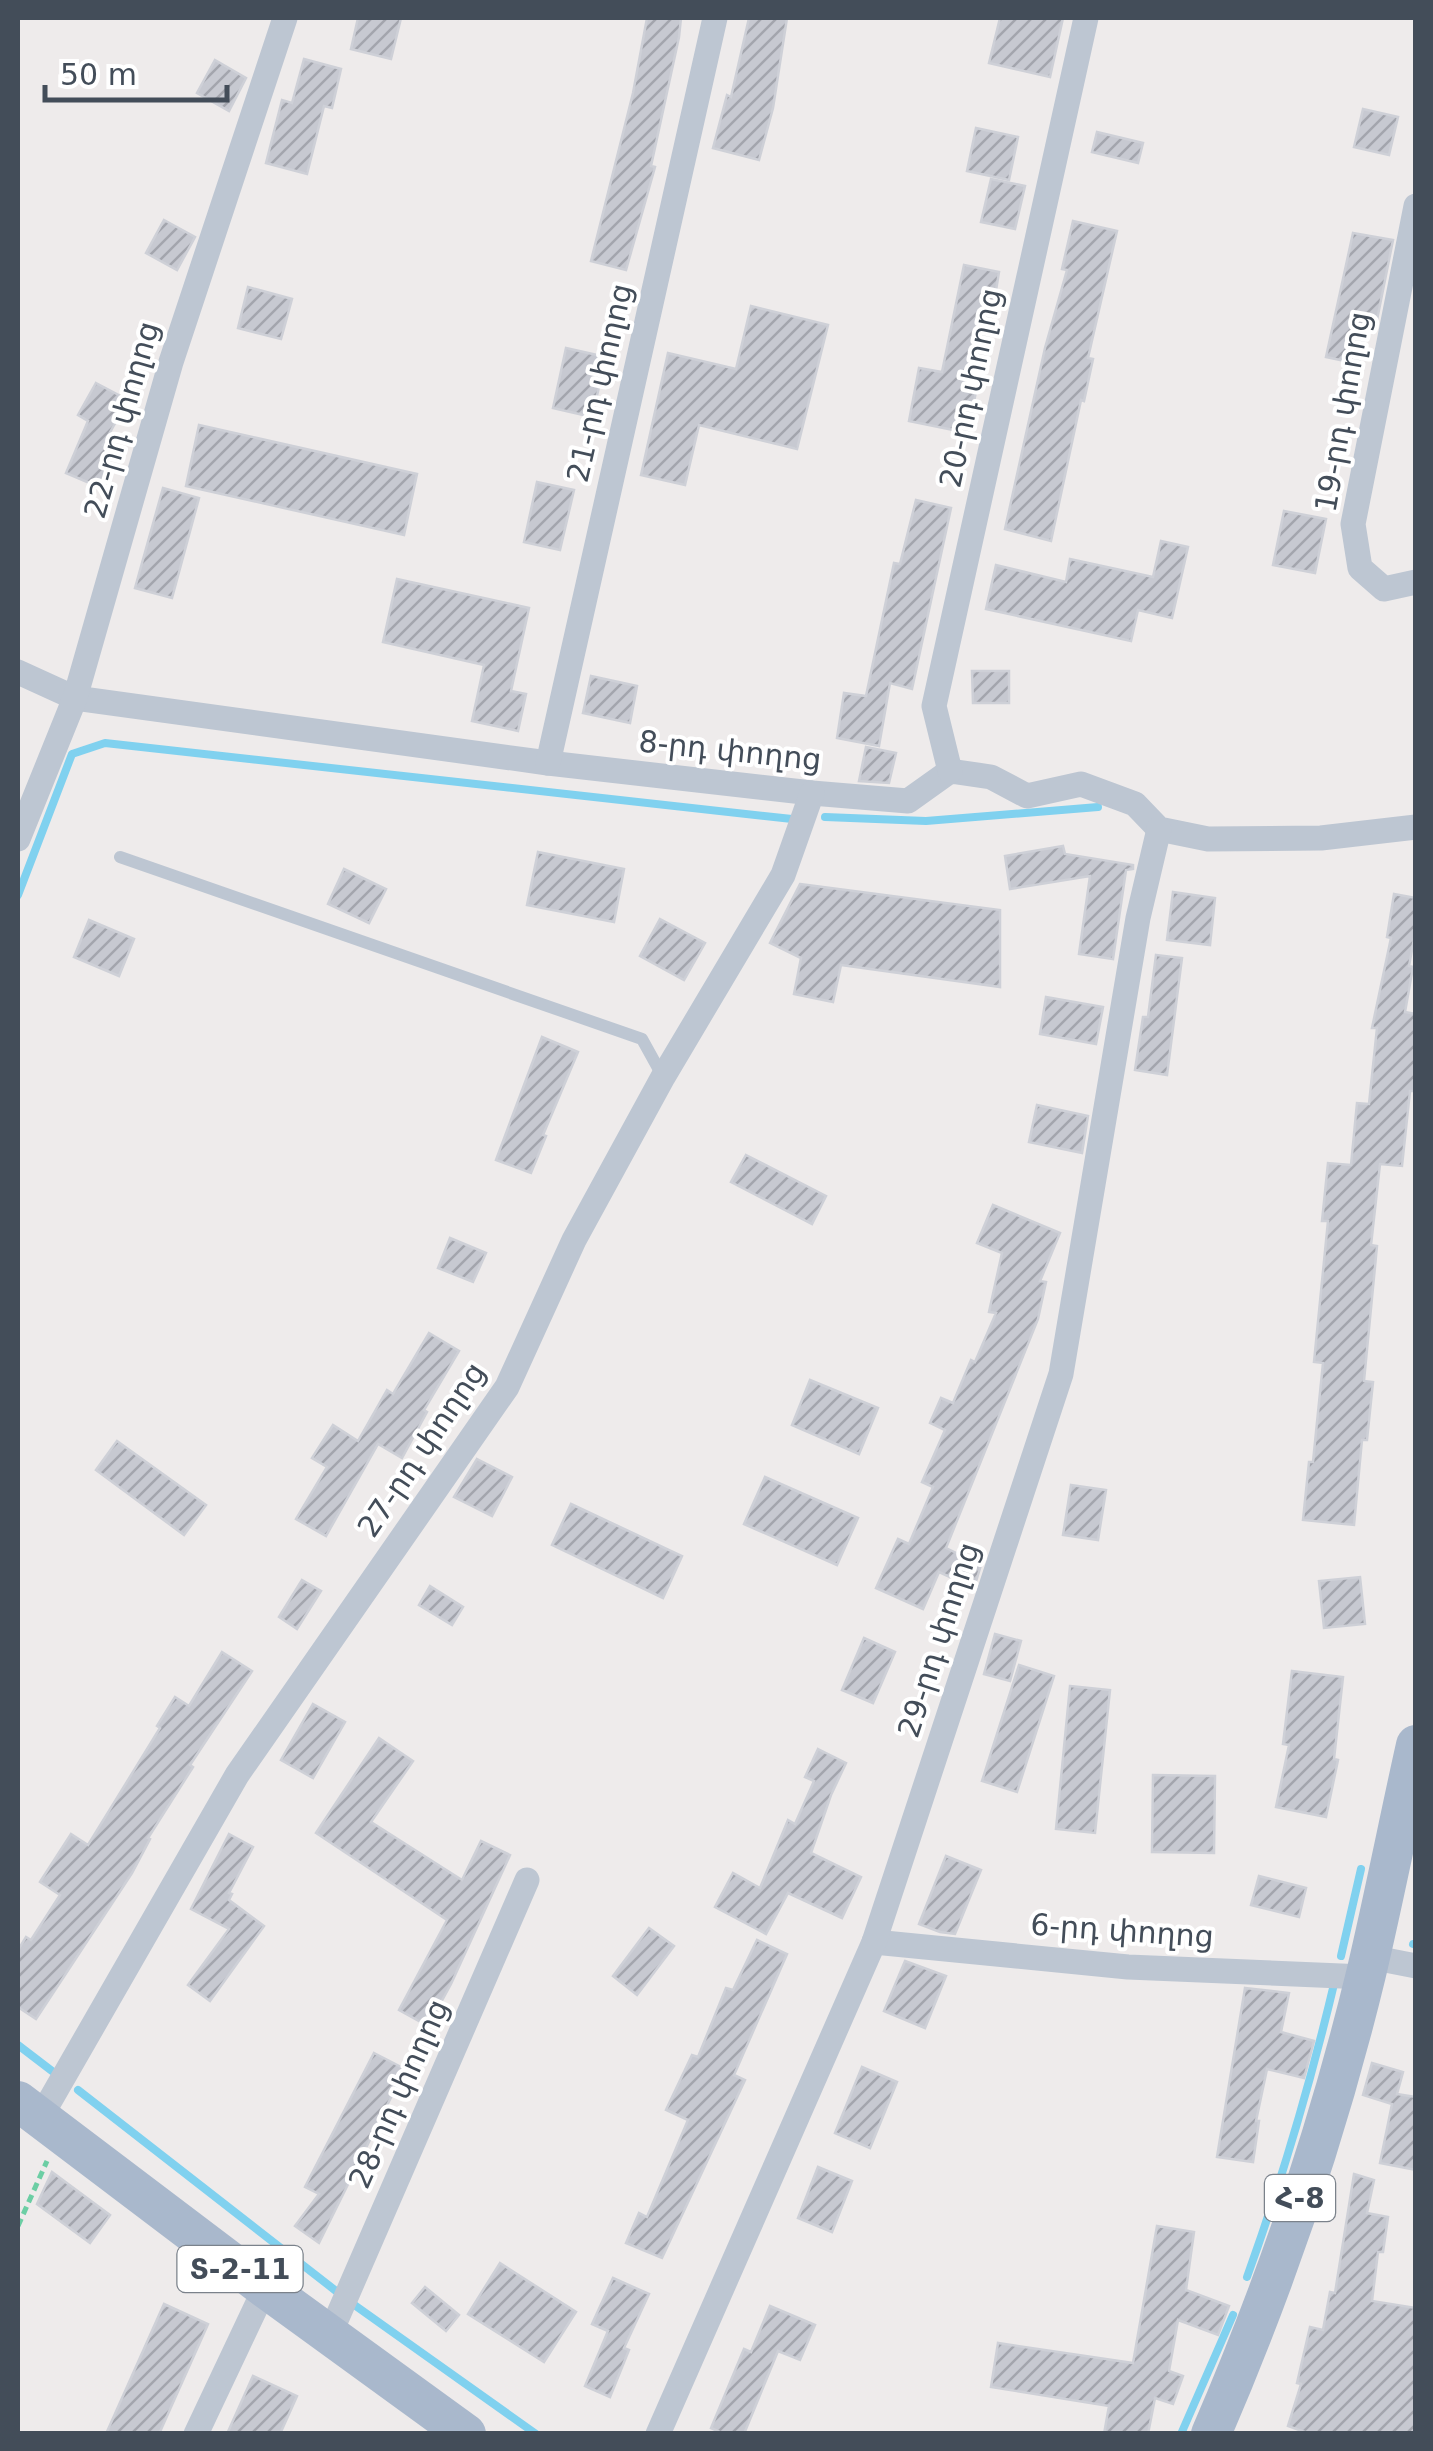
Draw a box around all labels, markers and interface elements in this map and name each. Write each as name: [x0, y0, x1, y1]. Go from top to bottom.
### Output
scale bar: [45, 40, 228, 102]
text: 50 m: [60, 57, 137, 92]
street label: 21-րդ փողոց: [560, 280, 639, 486]
street label: 20-րդ փողոց: [932, 285, 1009, 491]
street label: 19-րդ փողոց: [1308, 309, 1377, 515]
street label: 22-րդ փողոց: [77, 318, 166, 522]
street label: 8-րդ փողոց: [637, 724, 823, 778]
street label: 27-րդ փողոց: [350, 1356, 493, 1544]
street label: 29-րդ փողոց: [891, 1538, 986, 1742]
street label: 6-րդ փողոց: [1029, 1907, 1215, 1954]
street label: 28-րդ փողոց: [341, 1994, 456, 2194]
road number: Հ-8: [1265, 2175, 1335, 2221]
road number: Տ-2-11: [178, 2246, 302, 2292]

